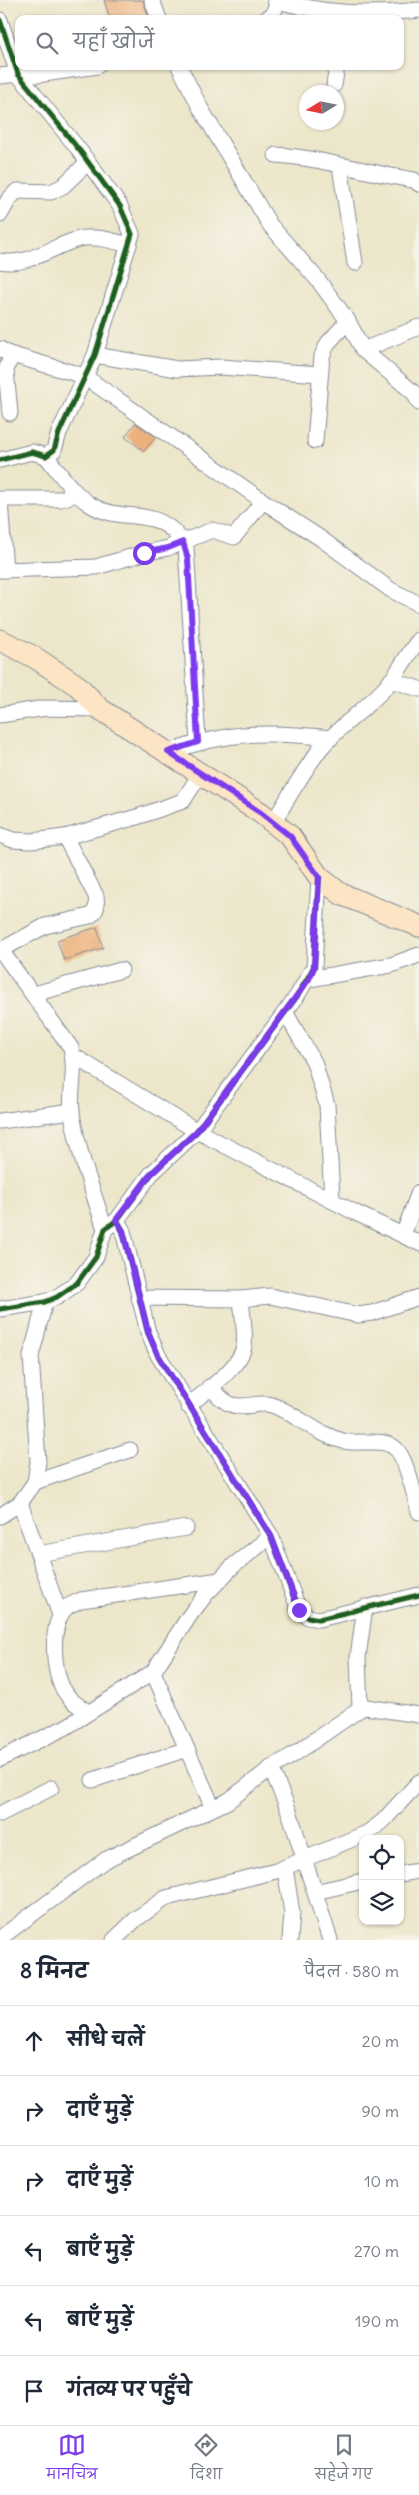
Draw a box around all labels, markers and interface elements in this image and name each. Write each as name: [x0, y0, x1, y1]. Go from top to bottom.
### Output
search box: [15, 15, 404, 70]
icon: search: [33, 29, 61, 57]
text: यहाँ खोजें: [73, 29, 154, 53]
north arrow: [299, 85, 344, 130]
route start: [133, 542, 156, 565]
route end: [288, 1599, 311, 1622]
map controls: [359, 1835, 404, 1925]
button: locate: [359, 1835, 404, 1880]
button: layers: [359, 1880, 404, 1925]
text: 8 मिनट: [20, 1957, 88, 1984]
text: पैदल · 580 m: [304, 1961, 399, 1981]
icon: ahead: [20, 2027, 48, 2055]
text: सीधे चलें: [67, 2027, 144, 2051]
text: 20 m: [362, 2031, 399, 2051]
icon: right: [20, 2097, 48, 2125]
text: दाएँ मुड़ें: [67, 2097, 133, 2121]
text: 90 m: [361, 2101, 399, 2121]
icon: right: [20, 2167, 48, 2195]
text: दाएँ मुड़ें: [67, 2167, 133, 2191]
text: 10 m: [364, 2171, 399, 2191]
icon: left: [20, 2237, 48, 2265]
text: बाएँ मुड़ें: [67, 2237, 133, 2261]
text: 270 m: [354, 2241, 399, 2261]
icon: left: [20, 2307, 48, 2335]
text: बाएँ मुड़ें: [67, 2307, 133, 2331]
text: 190 m: [355, 2311, 399, 2331]
icon: arrive: [20, 2377, 48, 2405]
text: गंतव्य पर पहुँचे: [67, 2377, 192, 2401]
tab: मानचित्र: [46, 2431, 98, 2490]
tab: दिशा: [190, 2431, 222, 2490]
tab: सहेजे गए: [315, 2431, 373, 2490]

